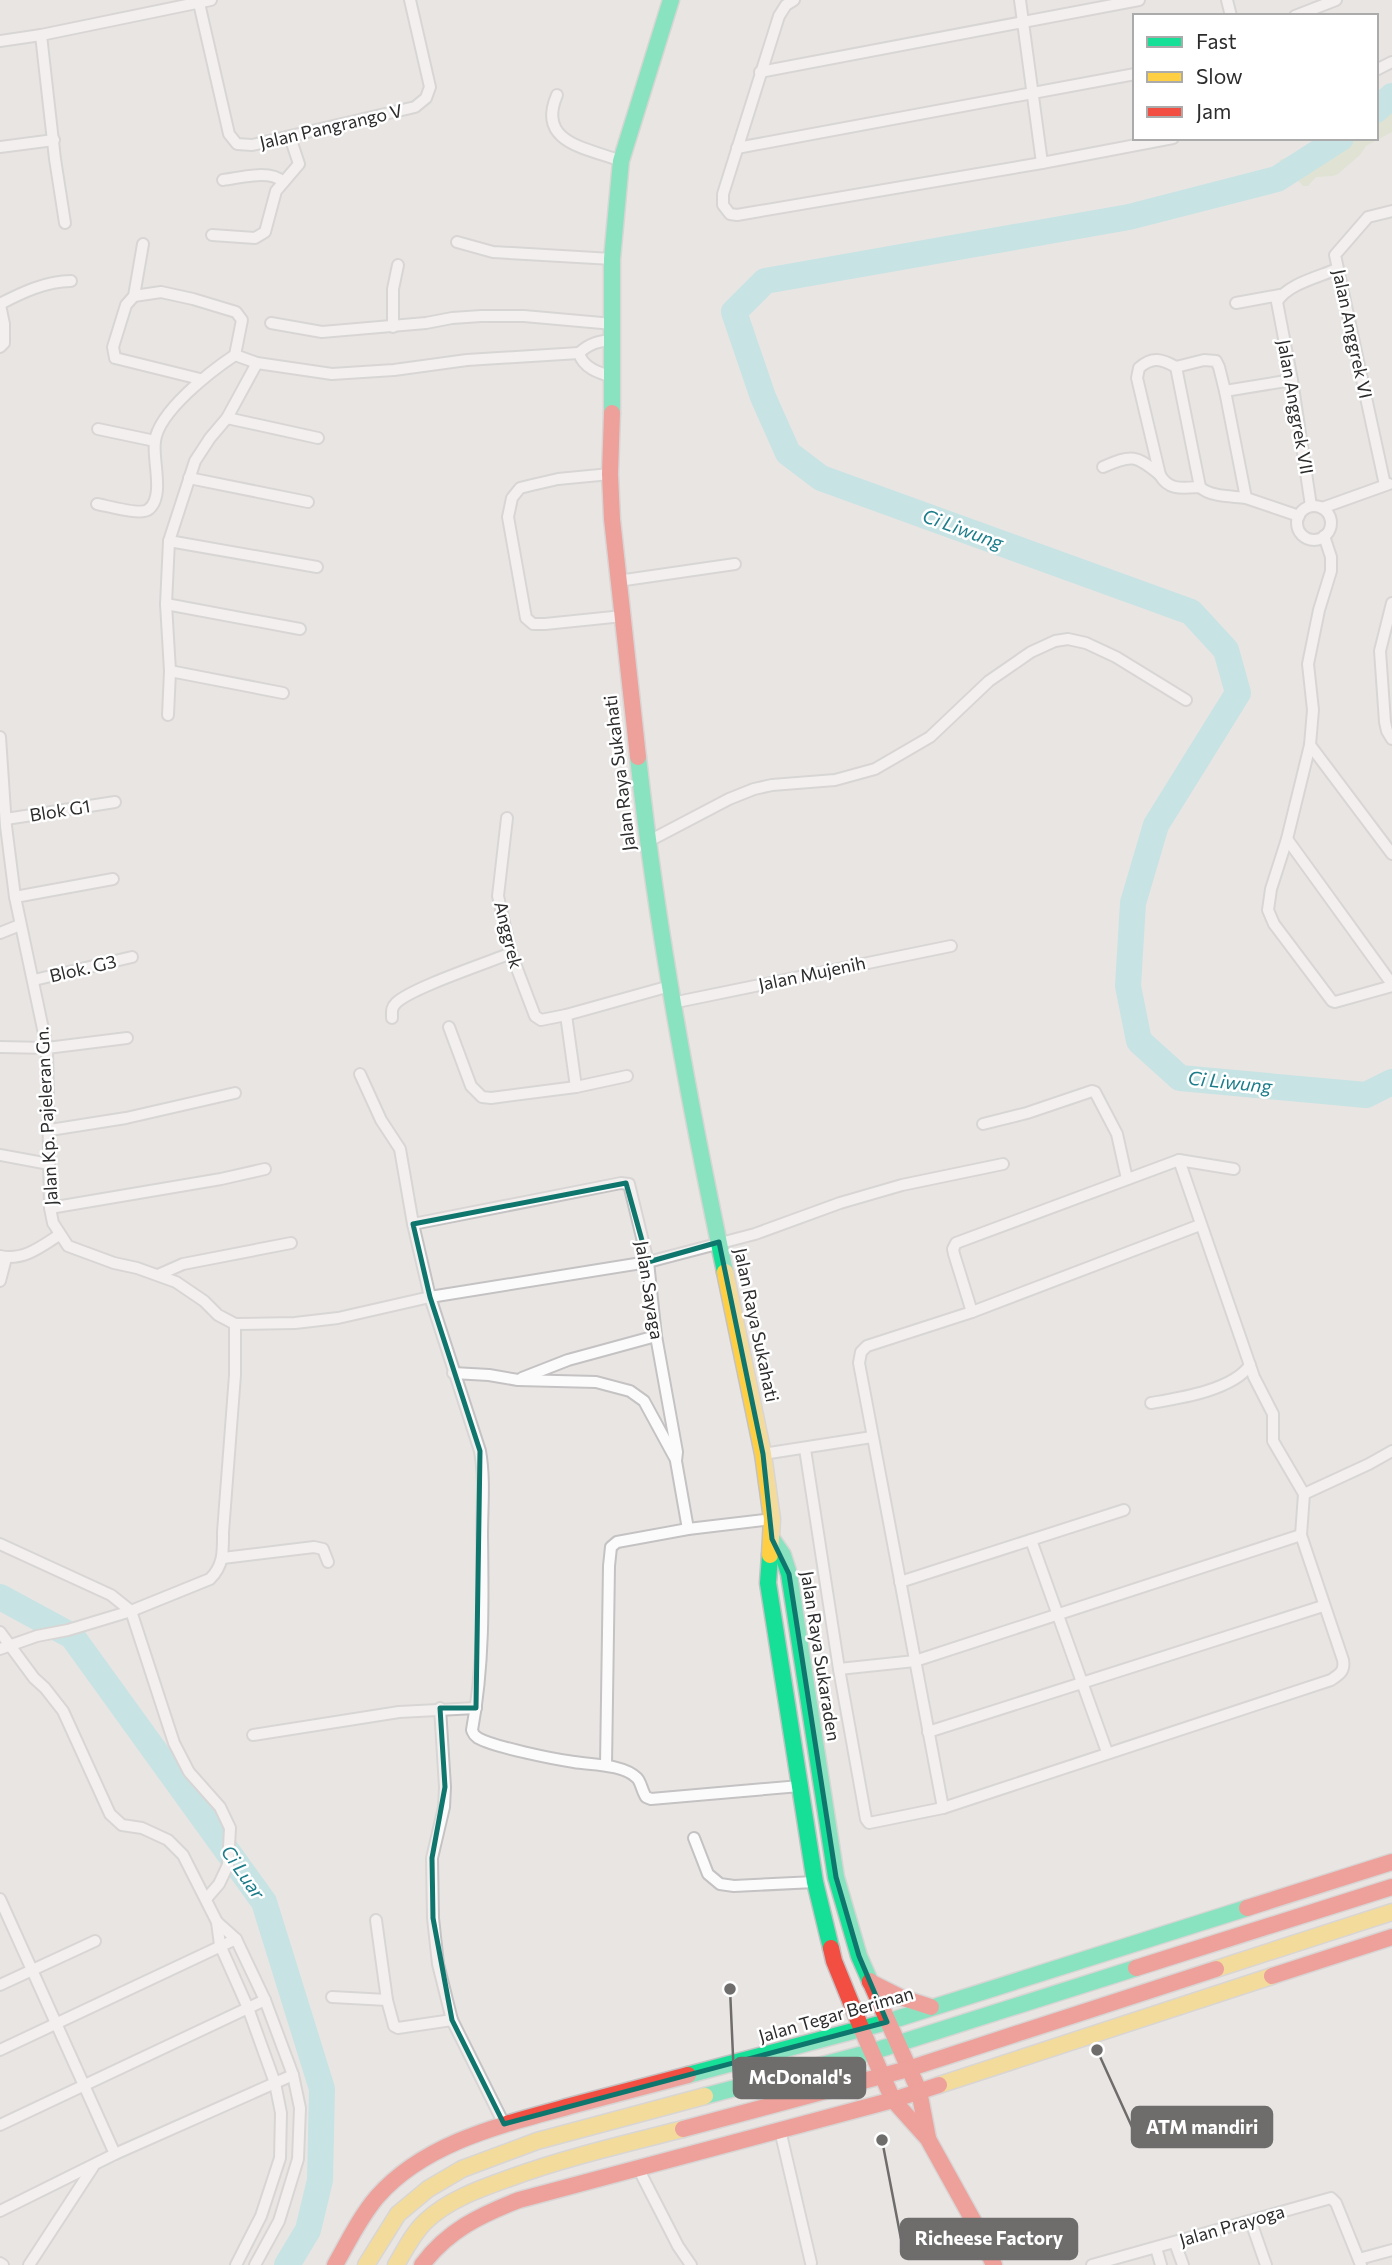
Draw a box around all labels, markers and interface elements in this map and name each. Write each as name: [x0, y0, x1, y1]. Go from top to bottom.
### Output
legend: [1133, 14, 1378, 140]
text: Fast: [1196, 28, 1237, 53]
text: Slow: [1196, 63, 1243, 88]
text: Jam: [1196, 98, 1231, 123]
street label: Jalan Pangrango V: [257, 99, 404, 153]
street label: Jalan Anggrek VI: [1329, 267, 1377, 400]
street label: Jalan Anggrek VII: [1273, 338, 1319, 476]
water label: Ci Liwung: [920, 503, 1007, 554]
street label: Jalan Raya Sukahati: [599, 694, 640, 852]
street label: Blok G1: [28, 794, 92, 826]
street label: Anggrek: [490, 899, 528, 971]
street label: Blok. G3: [47, 950, 118, 986]
street label: Jalan Mujenih: [756, 951, 867, 995]
street label: Jalan Kp. Pajeleran Gn.: [30, 1026, 62, 1206]
water label: Ci Liwung: [1187, 1066, 1274, 1097]
street label: Jalan Sayaga: [631, 1239, 669, 1341]
street label: Jalan Raya Sukahati: [730, 1246, 784, 1404]
street label: Jalan Raya Sukaraden: [797, 1569, 845, 1743]
water label: Ci Luar: [217, 1840, 271, 1904]
street label: Jalan Tegar Beriman: [756, 1981, 916, 2047]
callout: McDonald's: [734, 2058, 865, 2098]
text: McDonald's: [748, 2065, 852, 2088]
callout: ATM mandiri: [1132, 2107, 1272, 2147]
text: ATM mandiri: [1146, 2115, 1258, 2138]
street label: Jalan Prayoga: [1176, 2199, 1287, 2251]
callout: Richeese Factory: [901, 2219, 1077, 2259]
text: Richeese Factory: [915, 2226, 1064, 2249]

